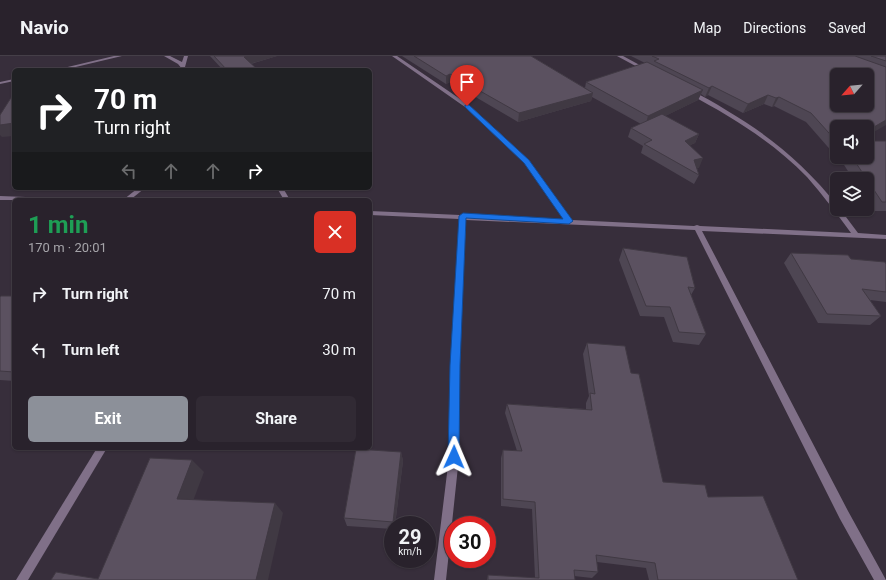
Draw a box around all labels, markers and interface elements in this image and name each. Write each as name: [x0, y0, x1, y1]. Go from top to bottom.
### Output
text: Navio: [20, 16, 69, 39]
text: Map: [694, 20, 721, 36]
text: Directions: [743, 20, 806, 36]
text: Saved: [828, 20, 866, 36]
pin: [450, 65, 484, 106]
north arrow: [830, 68, 874, 112]
map controls: [830, 68, 874, 216]
icon: arrive: [456, 71, 478, 93]
text: 70 m: [94, 83, 157, 116]
icon: right: [28, 84, 80, 136]
text: Turn right: [94, 117, 171, 138]
button: sound: [830, 120, 874, 164]
icon: left: [118, 160, 140, 182]
icon: ahead: [160, 160, 182, 182]
icon: ahead: [202, 160, 224, 182]
icon: right: [244, 160, 266, 182]
button: layers: [830, 172, 874, 216]
text: 1 min: [28, 211, 88, 239]
button: close: [314, 211, 356, 253]
text: 170 m · 20:01: [28, 240, 107, 255]
icon: right: [28, 283, 50, 305]
text: Turn right: [62, 285, 128, 303]
text: 70 m: [322, 285, 356, 303]
icon: left: [28, 339, 50, 361]
text: Turn left: [62, 341, 119, 359]
text: 30 m: [322, 341, 356, 359]
button: Exit: [28, 396, 188, 442]
button: Share: [196, 396, 356, 442]
position arrow: [433, 436, 475, 478]
speed limit sign: 30: [444, 516, 496, 568]
text: 29: [399, 525, 421, 549]
text: km/h: [398, 546, 422, 557]

